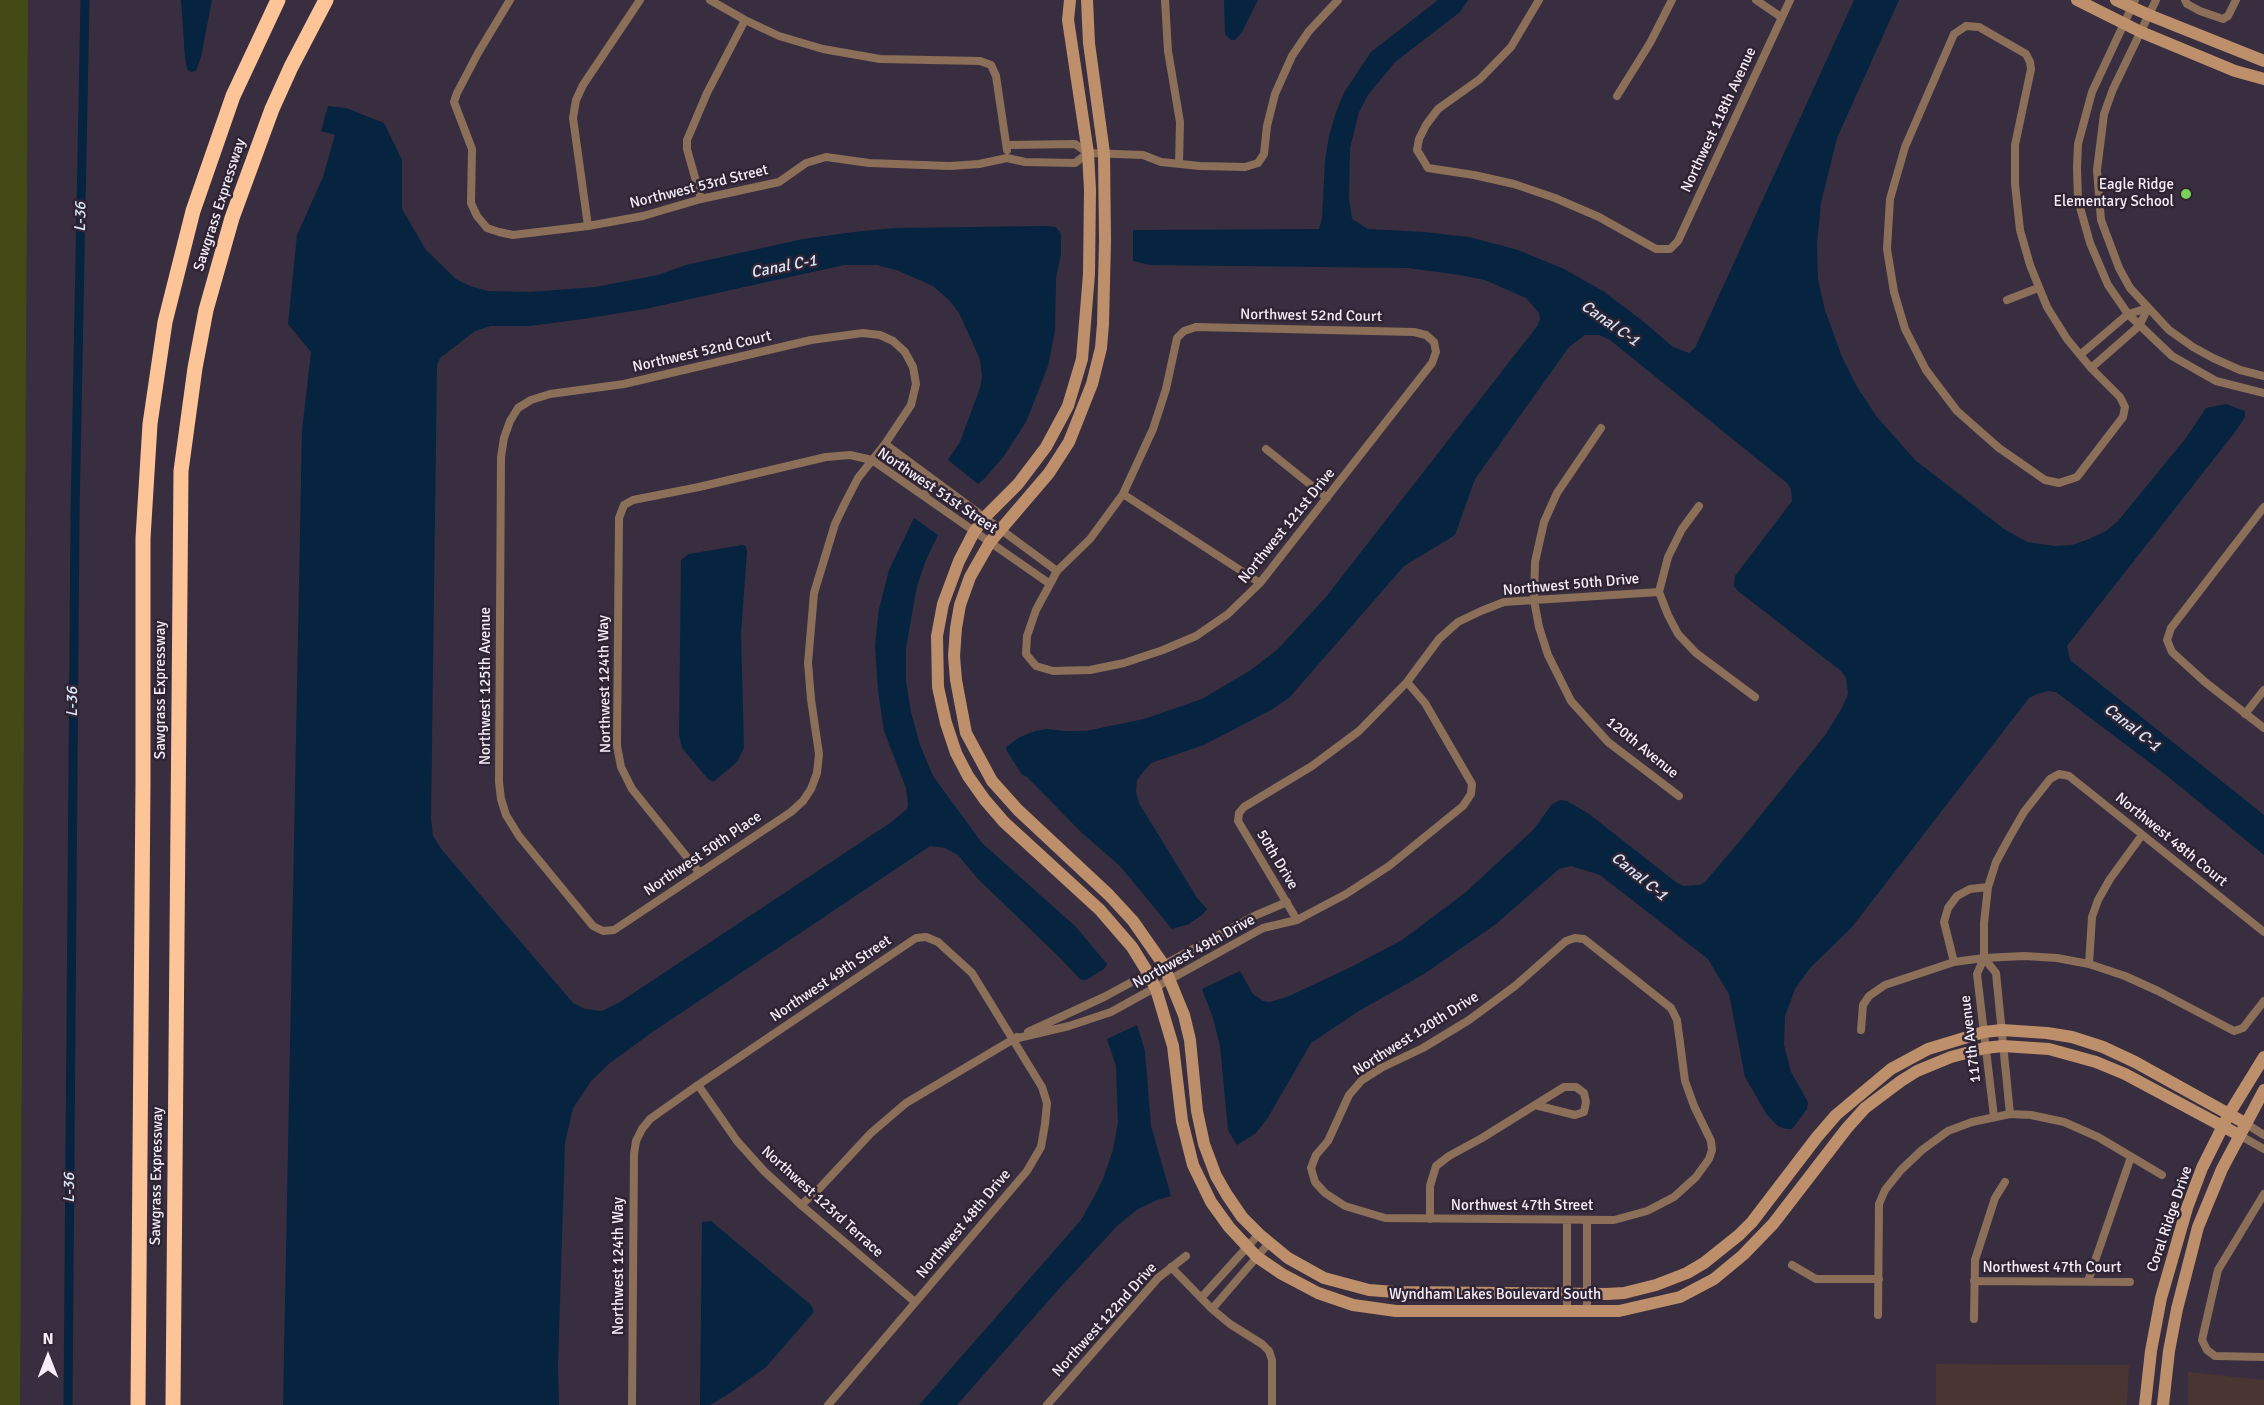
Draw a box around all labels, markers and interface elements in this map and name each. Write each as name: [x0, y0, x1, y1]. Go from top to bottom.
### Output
street label: Northwest 118th Avenue: [1677, 45, 1761, 195]
street label: Sawgrass Expressway: [190, 136, 250, 274]
street label: Northwest 53rd Street: [628, 161, 770, 213]
place label: Eagle Ridge Elementary School: [2053, 176, 2174, 211]
marker: Eagle Ridge Elementary School: [2179, 187, 2193, 201]
water label: L-36: [71, 202, 91, 232]
water label: Canal C-1: [749, 251, 819, 283]
water label: Canal C-1: [1577, 297, 1643, 351]
street label: Northwest 52nd Court: [1240, 306, 1382, 326]
street label: Northwest 52nd Court: [631, 327, 773, 377]
street label: Northwest 51st Street: [874, 444, 1000, 538]
street label: Northwest 121st Drive: [1235, 465, 1339, 587]
street label: Northwest 50th Drive: [1502, 570, 1640, 600]
street label: Northwest 125th Avenue: [477, 607, 495, 765]
street label: Northwest 124th Way: [595, 615, 615, 753]
street label: Sawgrass Expressway: [152, 621, 170, 759]
water label: L-36: [63, 687, 83, 717]
water label: Canal C-1: [2100, 700, 2164, 756]
street label: 120th Avenue: [1602, 713, 1682, 783]
street label: Northwest 48th Court: [2111, 789, 2231, 891]
street label: Northwest 50th Place: [641, 808, 765, 900]
street label: 50th Drive: [1252, 827, 1302, 893]
water label: Canal C-1: [1607, 849, 1671, 905]
street label: Northwest 49th Drive: [1130, 911, 1258, 993]
street label: Northwest 49th Street: [767, 932, 895, 1026]
street label: Northwest 120th Drive: [1350, 988, 1482, 1080]
street label: 117th Avenue: [1957, 994, 1985, 1084]
street label: Sawgrass Expressway: [147, 1107, 167, 1245]
street label: Northwest 123rd Terrace: [757, 1143, 887, 1261]
street label: Coral Ridge Drive: [2143, 1164, 2197, 1274]
street label: Northwest 48th Drive: [913, 1166, 1015, 1282]
water label: L-36: [60, 1173, 80, 1203]
street label: Northwest 124th Way: [610, 1197, 628, 1335]
street label: Northwest 47th Street: [1451, 1197, 1593, 1215]
street label: Northwest 122nd Drive: [1049, 1259, 1161, 1381]
street label: Northwest 47th Court: [1982, 1259, 2122, 1277]
street label: Wyndham Lakes Boulevard South: [1389, 1286, 1601, 1304]
north arrow: [18, 1327, 78, 1387]
text: N: [42, 1329, 54, 1349]

